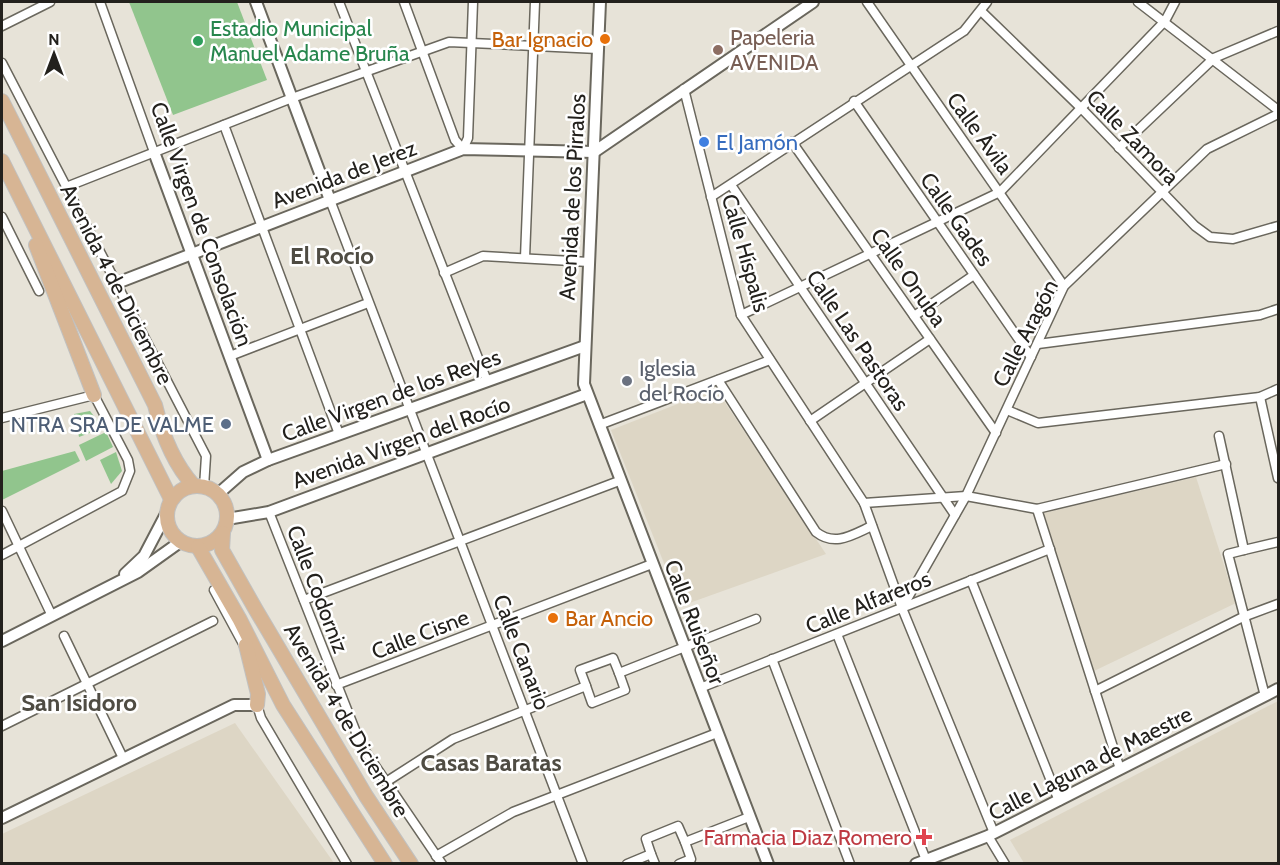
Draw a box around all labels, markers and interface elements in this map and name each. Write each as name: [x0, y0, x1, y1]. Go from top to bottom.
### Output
place label: Estadio Municipal Manuel Adame Bruña: [210, 15, 410, 67]
north arrow: [24, 24, 84, 84]
place label: Papeleria AVENIDA: [730, 24, 819, 76]
place label: Bar Ignacio: [492, 26, 593, 53]
text: N: [48, 30, 60, 49]
marker: Bar Ignacio: [598, 32, 612, 46]
marker: Estadio Municipal Manuel Adame Bruña: [191, 34, 205, 48]
marker: Papeleria AVENIDA: [711, 43, 725, 57]
street label: Calle Zamora: [1081, 84, 1185, 191]
street label: Calle Ávila: [941, 87, 1019, 180]
street label: Avenida de los Pirralos: [554, 93, 591, 301]
street label: Calle Virgen de Consolación: [145, 98, 258, 350]
place label: El Jamón: [716, 129, 798, 156]
street label: Avenida de Jerez: [268, 135, 420, 214]
marker: El Jamón: [697, 135, 711, 149]
street label: Calle Gades: [914, 167, 999, 271]
street label: Avenida 4 de Diciembre: [54, 180, 179, 389]
street label: Calle Híspalis: [716, 191, 775, 315]
street label: Calle Onuba: [865, 223, 953, 332]
district label: El Rocío: [290, 241, 374, 270]
street label: Calle Las Pastoras: [801, 265, 915, 416]
street label: Calle Aragón: [987, 275, 1064, 391]
street label: Calle Virgen de los Reyes: [278, 343, 504, 448]
place label: Iglesia del Rocío: [639, 355, 724, 407]
marker: Iglesia del Rocío: [620, 374, 634, 388]
street label: Avenida Virgen del Rocío: [288, 390, 514, 494]
place label: NTRA SRA DE VALME: [10, 411, 214, 438]
marker: NTRA SRA DE VALME: [219, 417, 233, 431]
street label: Calle Codorniz: [281, 522, 354, 657]
street label: Calle Ruiseñor: [658, 556, 731, 688]
street label: Calle Alfareros: [802, 565, 935, 640]
street label: Calle Canario: [487, 591, 556, 714]
street label: Calle Cisne: [368, 604, 473, 665]
place label: Bar Ancio: [565, 605, 653, 632]
marker: Bar Ancio: [546, 611, 560, 625]
street label: Avenida 4 de Diciembre: [278, 618, 415, 822]
district label: San Isidoro: [21, 688, 137, 717]
street label: Calle Laguna de Maestre: [984, 700, 1197, 827]
district label: Casas Baratas: [420, 748, 562, 777]
place label: Farmacia Diaz Romero: [704, 824, 912, 851]
marker: Farmacia Diaz Romero: [917, 830, 931, 844]

